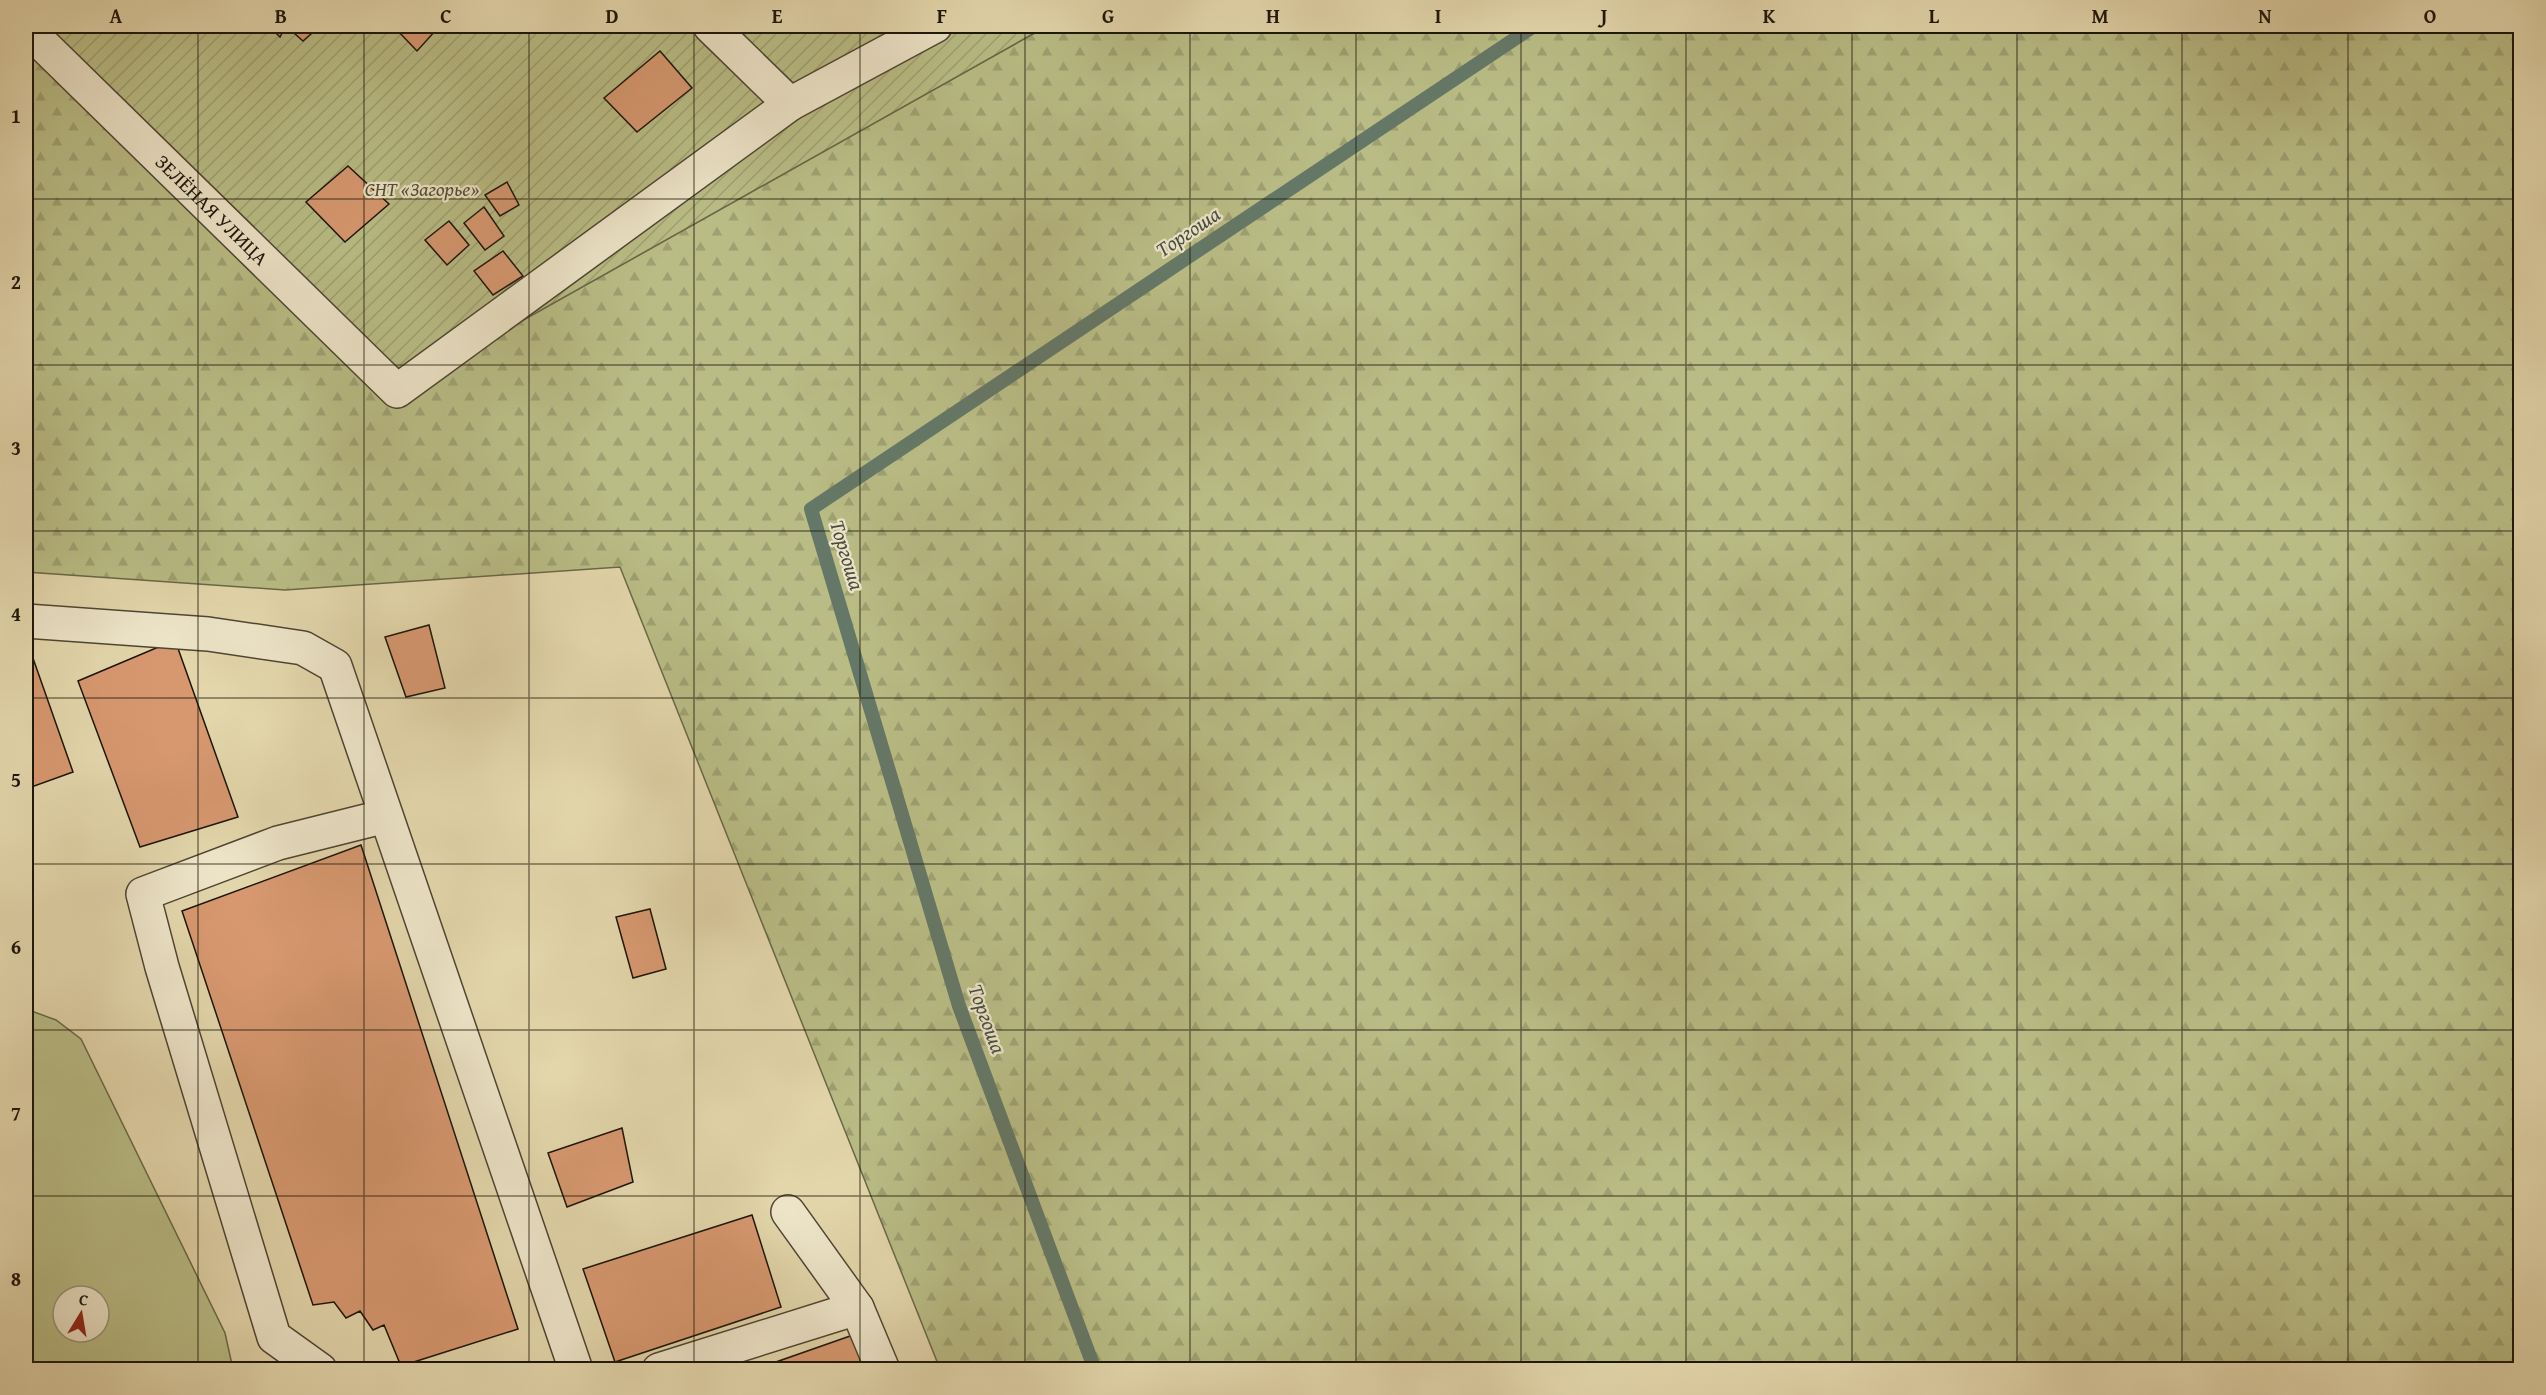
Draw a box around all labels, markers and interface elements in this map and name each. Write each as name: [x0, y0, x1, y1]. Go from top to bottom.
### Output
text: A: [110, 1, 123, 30]
text: B: [275, 1, 287, 30]
text: C: [440, 1, 452, 30]
text: D: [605, 1, 619, 30]
text: E: [772, 1, 783, 30]
text: F: [937, 1, 947, 30]
text: G: [1102, 1, 1114, 30]
text: H: [1266, 1, 1280, 30]
text: I: [1435, 1, 1441, 30]
text: J: [1598, 1, 1608, 30]
text: K: [1763, 1, 1776, 30]
text: L: [1929, 1, 1940, 30]
text: M: [2091, 1, 2109, 30]
text: N: [2258, 1, 2272, 30]
text: O: [2424, 1, 2436, 30]
text: 1: [11, 101, 21, 130]
street label: ЗЕЛЁНАЯ УЛИЦА: [149, 147, 275, 272]
park label: СНТ «Загорье»: [365, 174, 479, 203]
water label: Торгоша: [1149, 198, 1226, 265]
text: 2: [11, 267, 21, 296]
text: 3: [11, 433, 21, 462]
water label: Торгоша: [822, 516, 873, 594]
text: 4: [11, 599, 21, 628]
text: 5: [11, 765, 21, 794]
text: 6: [11, 932, 21, 961]
water label: Торгоша: [961, 980, 1014, 1058]
text: 7: [11, 1098, 21, 1127]
text: 8: [11, 1264, 21, 1293]
north arrow: [51, 1284, 111, 1344]
text: С: [77, 1287, 91, 1312]

